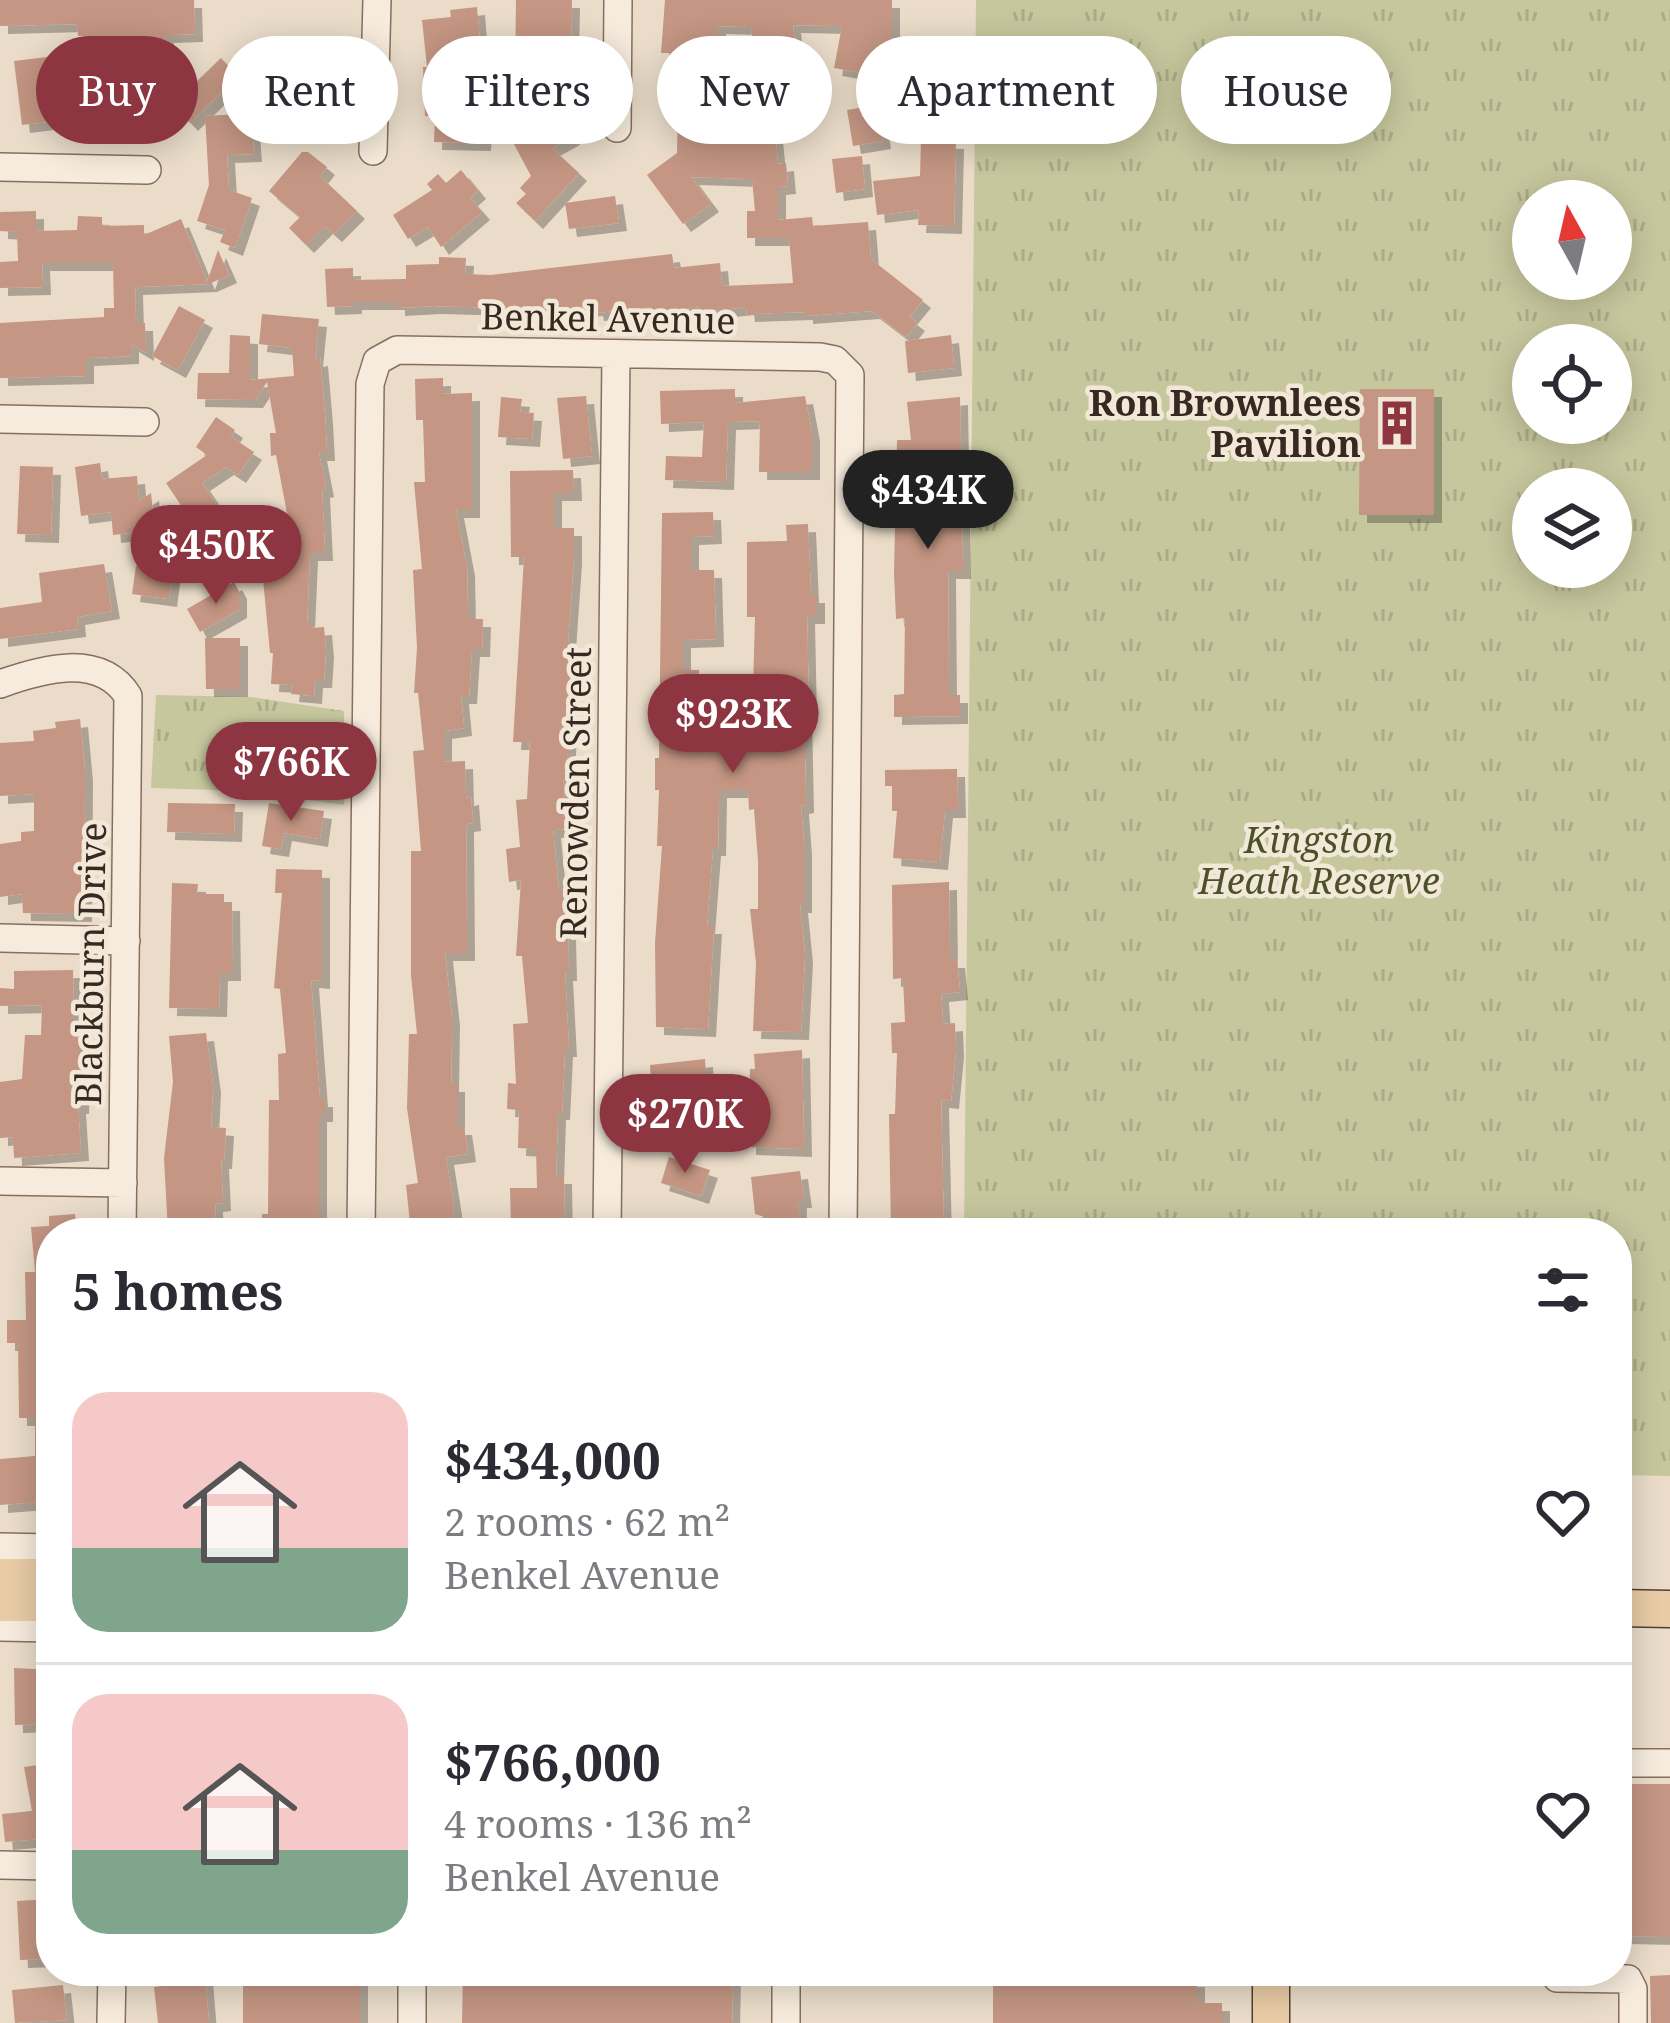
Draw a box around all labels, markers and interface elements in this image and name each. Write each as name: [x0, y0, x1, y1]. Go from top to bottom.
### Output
chip: Buy: [36, 36, 198, 144]
chip: Rent: [222, 36, 398, 144]
chip: Filters: [422, 36, 633, 144]
chip: New: [657, 36, 832, 144]
chip: Apartment: [856, 36, 1157, 144]
chip: House: [1181, 36, 1391, 144]
north arrow: [1512, 180, 1632, 300]
map controls: [1512, 180, 1632, 588]
street label: Benkel Avenue: [480, 291, 736, 345]
button: locate: [1512, 324, 1632, 444]
place label: Ron Brownlees Pavilion: [1089, 378, 1361, 468]
building icon: Ron Brownlees Pavilion: [1372, 398, 1422, 448]
pin: $434K: [844, 450, 1012, 552]
text: $434K: [870, 462, 986, 515]
button: layers: [1512, 468, 1632, 588]
pin: $450K: [132, 505, 300, 607]
text: $450K: [158, 517, 274, 570]
street label: Renowden Street: [548, 646, 602, 940]
pin: $923K: [649, 674, 817, 776]
text: $923K: [675, 686, 791, 739]
pin: $766K: [207, 722, 375, 824]
text: $766K: [233, 734, 349, 787]
park label: Kingston Heath Reserve: [1197, 815, 1440, 905]
street label: Blackburn Drive: [63, 822, 117, 1106]
pin: $270K: [601, 1074, 769, 1176]
text: $270K: [627, 1086, 743, 1139]
text: 5 homes: [72, 1255, 283, 1325]
icon: filters: [1530, 1257, 1596, 1323]
text: $434,000: [444, 1424, 661, 1494]
icon: home: [168, 1440, 312, 1584]
icon: heart: [1530, 1479, 1596, 1545]
text: 2 rooms · 62 m²: [444, 1494, 730, 1547]
text: Benkel Avenue: [444, 1547, 720, 1600]
text: $766,000: [444, 1726, 661, 1796]
icon: home: [168, 1742, 312, 1886]
icon: heart: [1530, 1781, 1596, 1847]
text: 4 rooms · 136 m²: [444, 1796, 752, 1849]
text: Benkel Avenue: [444, 1849, 720, 1902]

